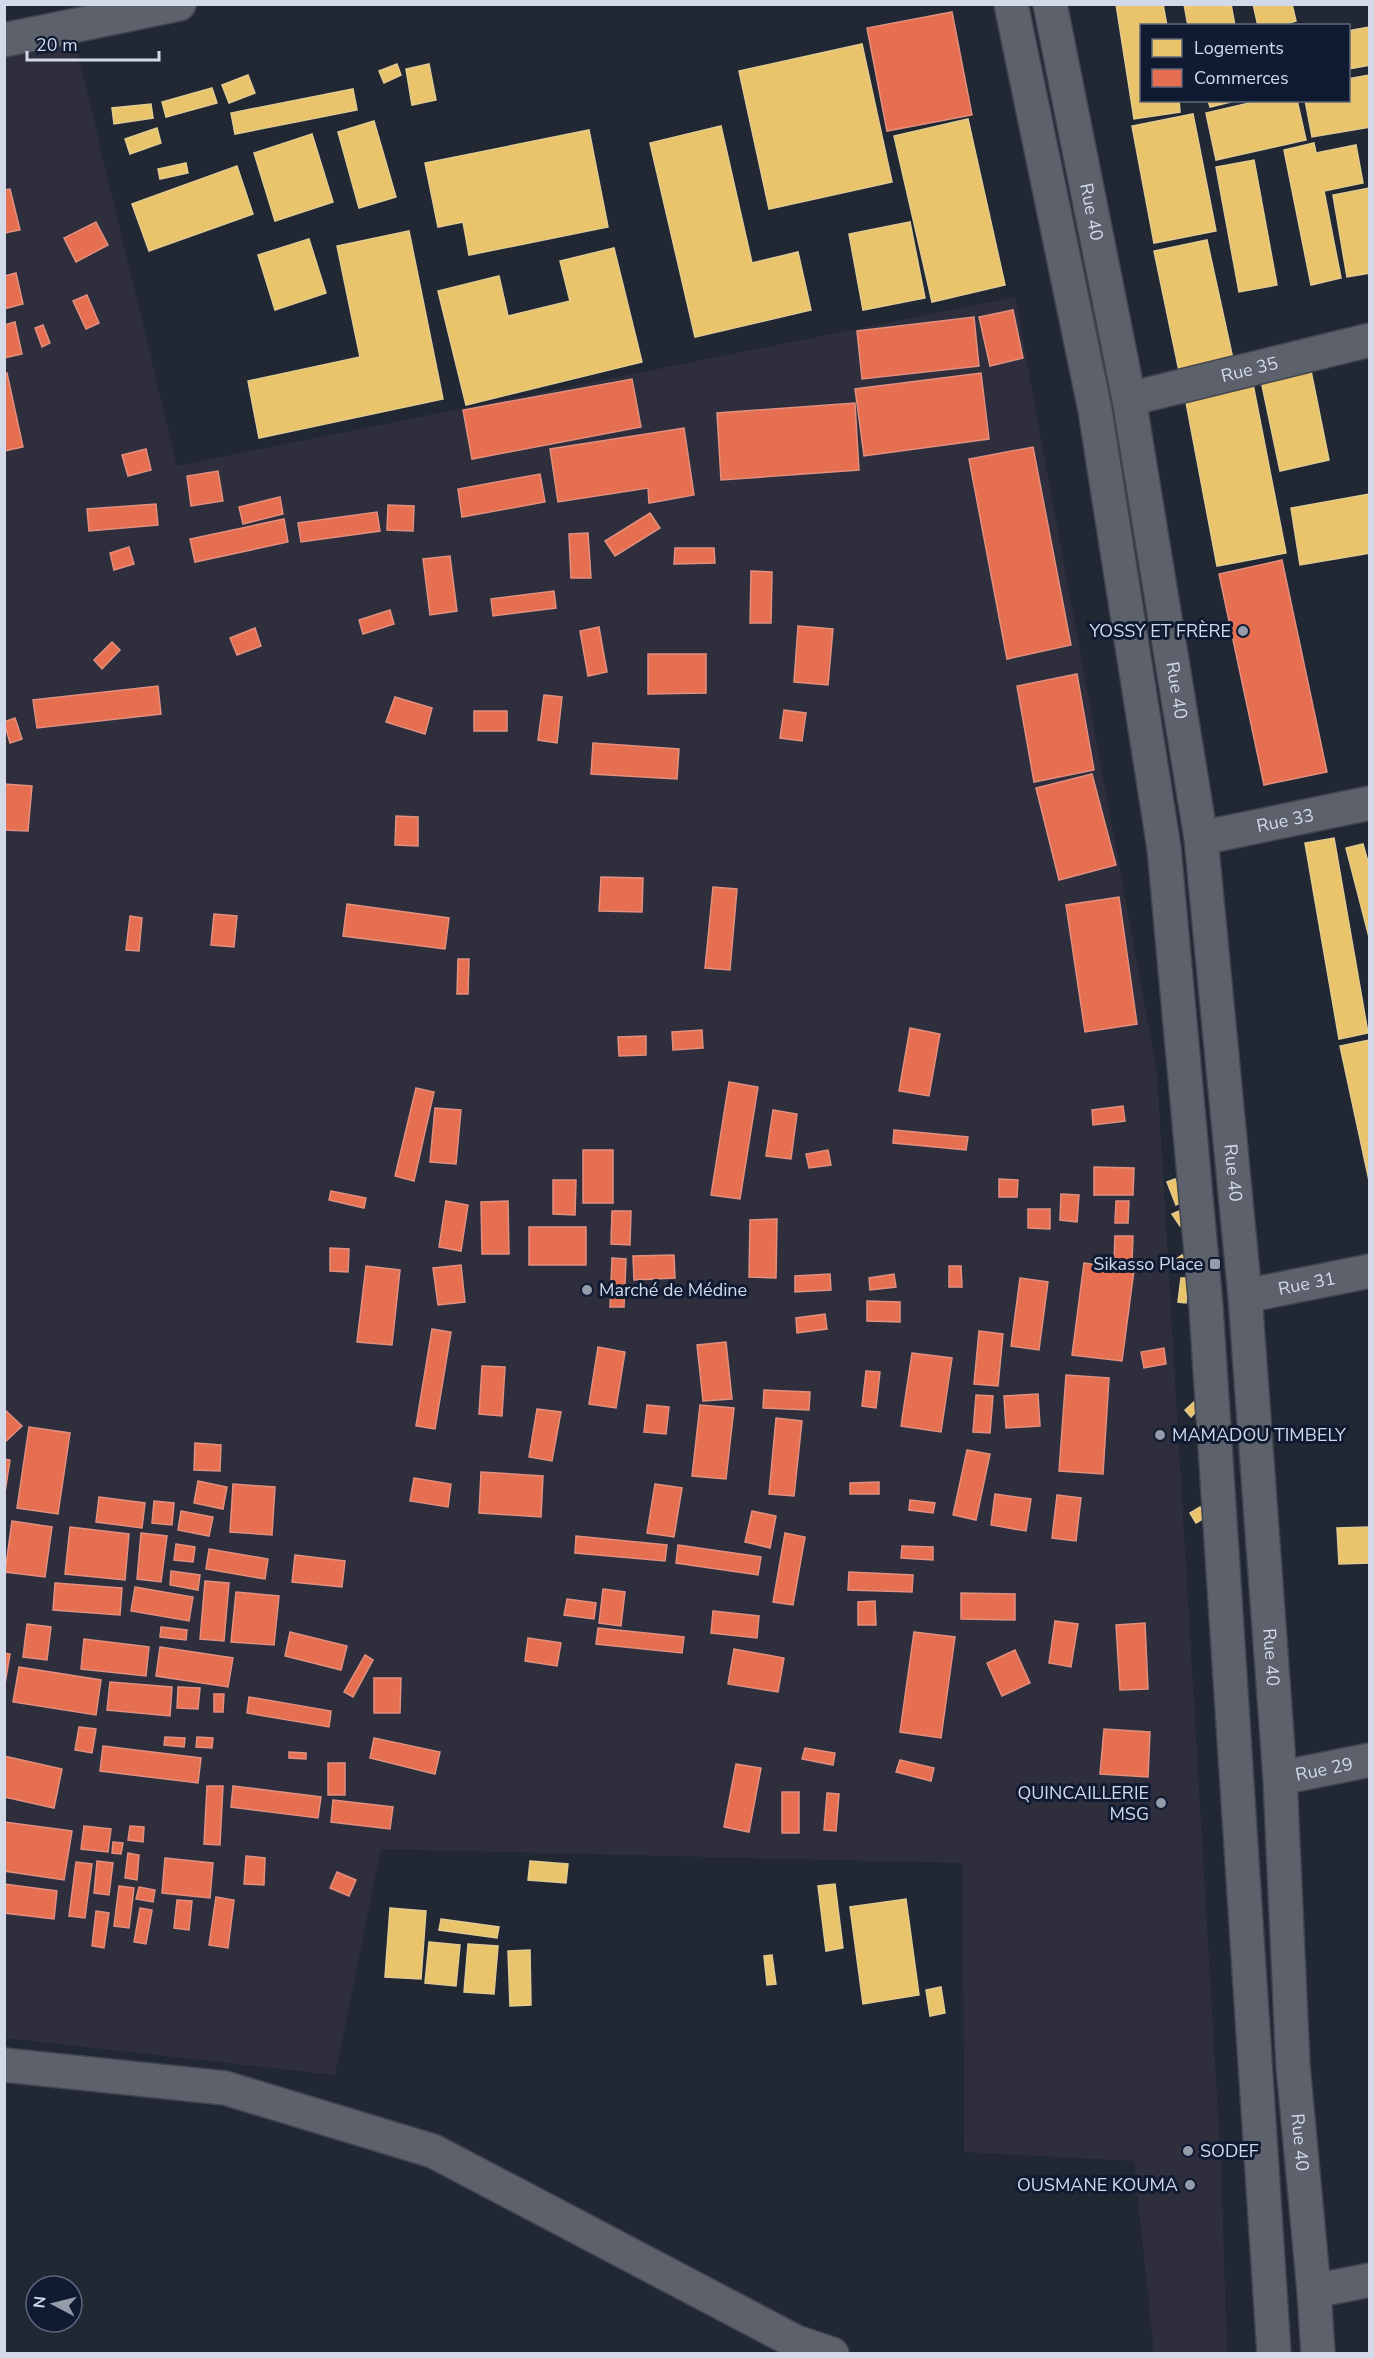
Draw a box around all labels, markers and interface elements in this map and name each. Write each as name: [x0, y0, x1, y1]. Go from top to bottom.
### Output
scale bar: [27, 24, 159, 62]
legend: [1140, 24, 1350, 102]
text: 20 m: [36, 33, 78, 57]
text: Logements: [1194, 36, 1284, 60]
text: Commerces: [1194, 66, 1289, 90]
street label: Rue 40: [1074, 181, 1109, 243]
street label: Rue 35: [1218, 351, 1280, 388]
place label: YOSSY ET FRÈRE: [1088, 619, 1231, 643]
marker: YOSSY ET FRÈRE: [1236, 624, 1250, 638]
street label: Rue 40: [1160, 660, 1193, 721]
street label: Rue 33: [1254, 803, 1316, 838]
street label: Rue 40: [1218, 1143, 1248, 1203]
place label: Sikasso Place: [1093, 1252, 1203, 1276]
marker: Sikasso Place: [1208, 1257, 1222, 1271]
street label: Rue 31: [1276, 1266, 1338, 1301]
place label: Marché de Médine: [599, 1278, 747, 1302]
marker: Marché de Médine: [580, 1283, 594, 1297]
place label: MAMADOU TIMBELY: [1172, 1423, 1346, 1447]
marker: MAMADOU TIMBELY: [1153, 1428, 1167, 1442]
street label: Rue 40: [1257, 1627, 1285, 1687]
street label: Rue 29: [1293, 1752, 1355, 1787]
place label: QUINCAILLERIE MSG: [1017, 1781, 1149, 1826]
marker: QUINCAILLERIE MSG: [1154, 1796, 1168, 1810]
street label: Rue 40: [1285, 2112, 1315, 2172]
place label: SODEF: [1200, 2139, 1259, 2163]
marker: SODEF: [1181, 2144, 1195, 2158]
place label: OUSMANE KOUMA: [1017, 2173, 1178, 2197]
marker: OUSMANE KOUMA: [1183, 2178, 1197, 2192]
north arrow: [24, 2274, 84, 2334]
text: N: [28, 2295, 52, 2310]

